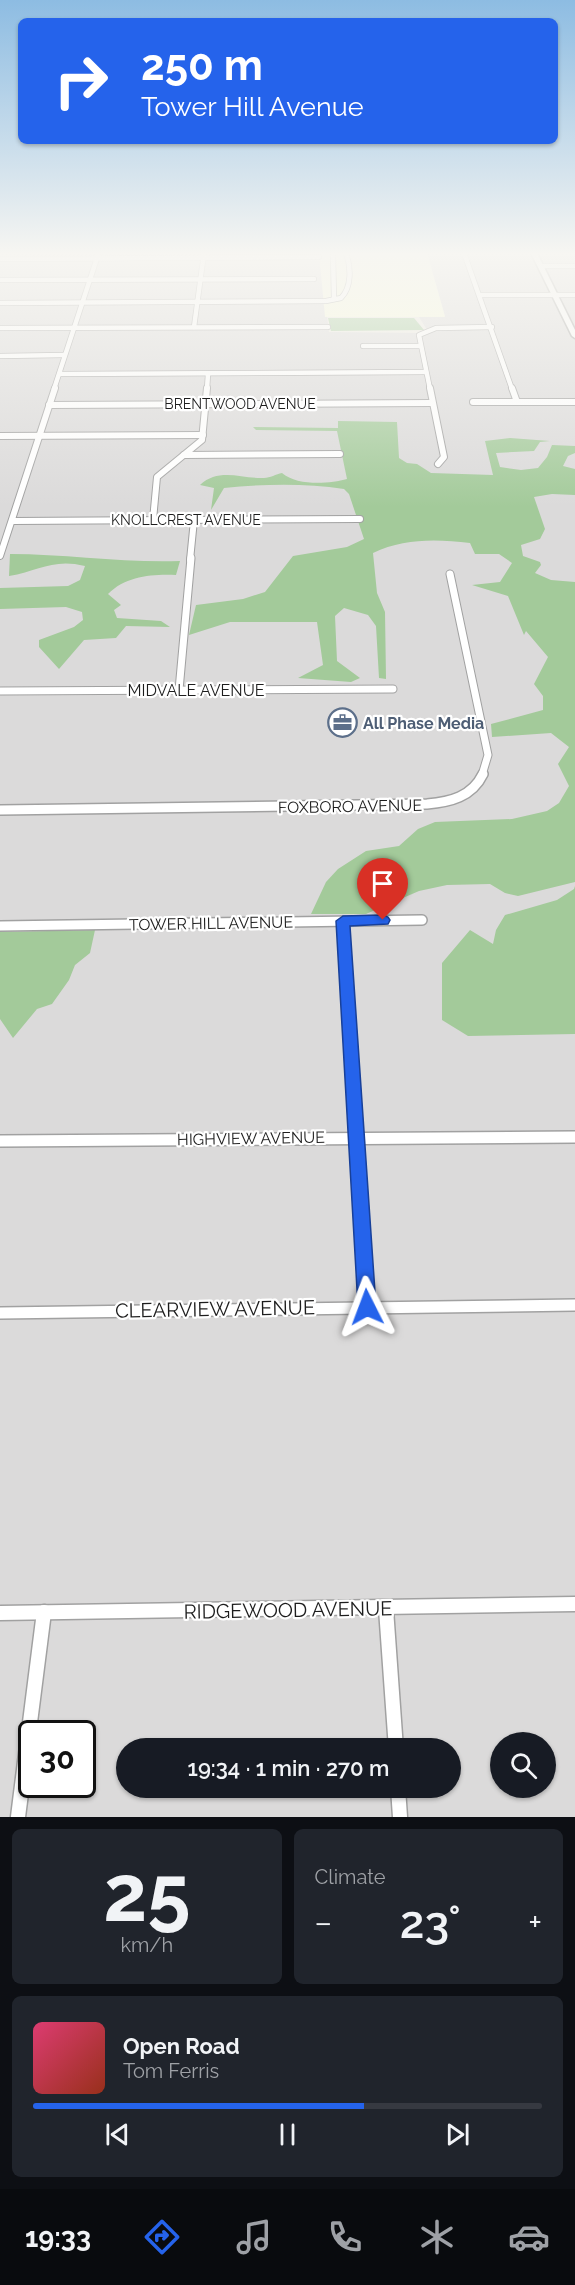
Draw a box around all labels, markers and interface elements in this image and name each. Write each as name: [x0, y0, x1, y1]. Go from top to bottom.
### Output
text: 250 m: [141, 41, 263, 90]
icon: right: [42, 42, 120, 120]
text: Tower Hill Avenue: [141, 91, 364, 122]
street label: BRENTWOOD AVENUE: [164, 396, 316, 412]
street label: KNOLLCREST AVENUE: [111, 512, 261, 528]
street label: MIDVALE AVENUE: [127, 681, 265, 700]
office icon: All Phase Media: [326, 707, 358, 739]
place label: All Phase Media: [363, 714, 484, 733]
street label: FOXBORO AVENUE: [278, 796, 422, 817]
pin: [357, 858, 408, 920]
icon: arrive: [366, 867, 399, 900]
street label: TOWER HILL AVENUE: [129, 913, 293, 934]
street label: HIGHVIEW AVENUE: [177, 1128, 325, 1149]
position arrow: [335, 1275, 399, 1339]
street label: CLEARVIEW AVENUE: [115, 1295, 315, 1323]
street label: RIDGEWOOD AVENUE: [183, 1596, 393, 1624]
speed limit sign: 30: [18, 1720, 96, 1798]
map controls: [490, 1732, 556, 1798]
button: search: [490, 1732, 556, 1798]
text: 19:34 · 1 min · 270 m: [188, 1755, 389, 1781]
text: 25: [103, 1848, 190, 1939]
text: Climate: [315, 1865, 386, 1889]
text: 23°: [400, 1896, 461, 1949]
text: −: [315, 1903, 332, 1942]
text: +: [528, 1903, 542, 1942]
text: km/h: [120, 1933, 173, 1957]
text: Open Road: [123, 2033, 240, 2059]
text: Tom Ferris: [123, 2059, 219, 2083]
icon: previous: [101, 2118, 134, 2151]
icon: pause: [271, 2118, 304, 2151]
icon: next: [441, 2118, 474, 2151]
icon: directions: [141, 2216, 183, 2258]
icon: music: [233, 2216, 275, 2258]
icon: phone: [324, 2216, 366, 2258]
icon: climate: [416, 2216, 458, 2258]
icon: car: [508, 2216, 550, 2258]
text: 19:33: [25, 2222, 91, 2253]

